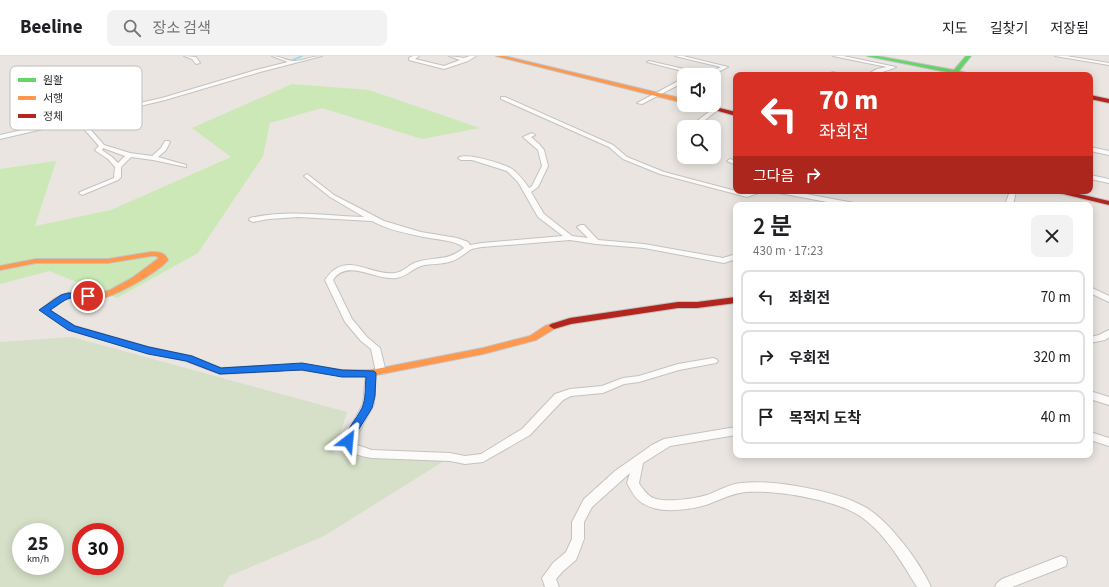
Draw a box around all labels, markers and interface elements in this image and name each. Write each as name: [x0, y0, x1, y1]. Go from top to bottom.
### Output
search box: [107, 10, 387, 46]
text: Beeline: [20, 14, 83, 41]
icon: search: [121, 17, 143, 39]
text: 장소 검색: [153, 18, 211, 39]
text: 지도: [942, 19, 968, 39]
text: 길찾기: [990, 19, 1028, 39]
text: 저장됨: [1050, 19, 1089, 39]
legend: [10, 66, 142, 130]
map controls: [677, 68, 721, 164]
button: sound: [677, 68, 721, 112]
text: 원활: [43, 73, 63, 88]
text: 70 m: [819, 80, 878, 120]
icon: left: [753, 88, 805, 140]
text: 서행: [43, 91, 63, 106]
text: 정체: [43, 109, 63, 124]
button: search: [677, 120, 721, 164]
text: 좌회전: [819, 120, 869, 145]
icon: right: [802, 164, 824, 186]
text: 그다음: [753, 166, 794, 187]
text: 2 분: [753, 209, 792, 244]
button: close: [1031, 215, 1073, 257]
text: 430 m · 17:23: [753, 242, 823, 260]
pin: [71, 279, 105, 313]
icon: arrive: [77, 285, 99, 307]
icon: left: [755, 286, 777, 308]
text: 70 m: [1041, 287, 1071, 308]
text: 좌회전: [789, 288, 830, 309]
icon: right: [755, 346, 777, 368]
text: 320 m: [1033, 347, 1071, 368]
text: 우회전: [789, 348, 830, 369]
icon: arrive: [755, 406, 777, 428]
text: 40 m: [1041, 407, 1071, 428]
text: 목적지 도착: [789, 408, 861, 429]
position arrow: [327, 420, 369, 462]
speed limit sign: 30: [72, 523, 124, 575]
text: 25: [27, 530, 49, 558]
text: km/h: [27, 552, 49, 566]

